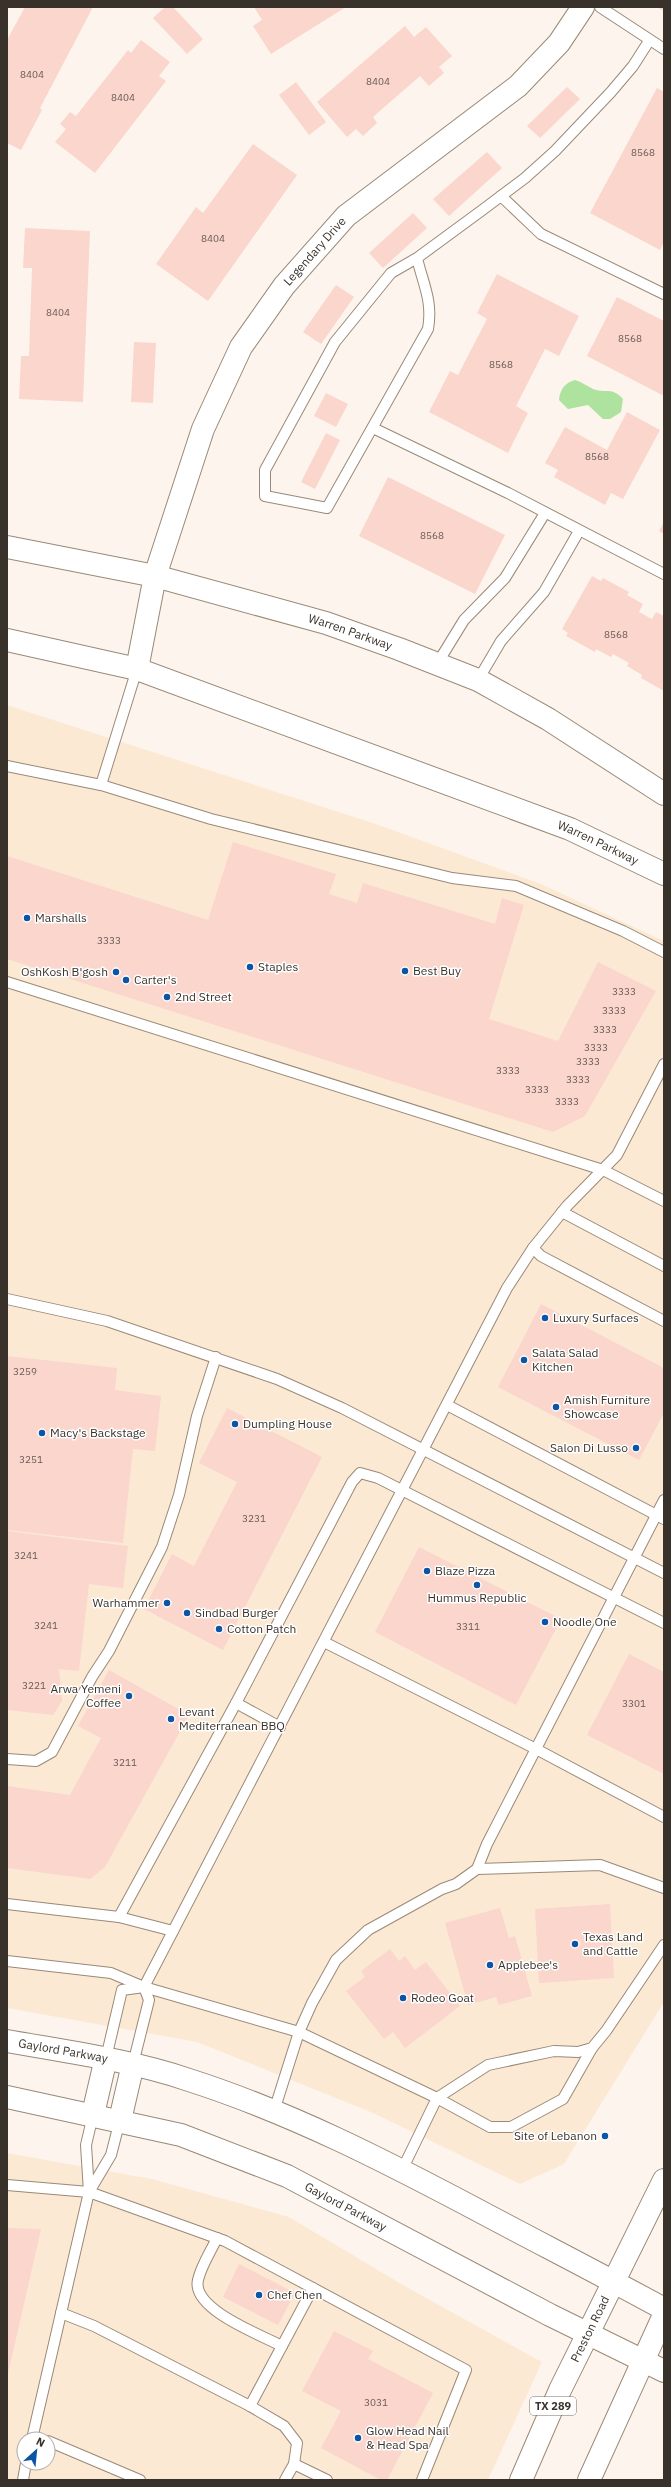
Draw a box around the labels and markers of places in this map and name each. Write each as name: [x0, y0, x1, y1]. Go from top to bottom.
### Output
place label: Marshalls: [35, 910, 87, 925]
marker: Marshalls: [22, 913, 32, 923]
place label: Staples: [258, 959, 298, 974]
marker: Staples: [245, 962, 255, 972]
place label: Best Buy: [413, 963, 461, 978]
place label: OshKosh B'gosh: [21, 964, 108, 979]
marker: Best Buy: [400, 966, 410, 976]
marker: OshKosh B'gosh: [111, 967, 121, 977]
place label: Carter's: [134, 972, 177, 987]
marker: Carter's: [121, 975, 131, 985]
place label: 2nd Street: [175, 989, 232, 1004]
marker: 2nd Street: [162, 992, 172, 1002]
place label: Luxury Surfaces: [553, 1310, 639, 1325]
marker: Luxury Surfaces: [540, 1313, 550, 1323]
place label: Salata Salad Kitchen: [532, 1345, 599, 1374]
marker: Salata Salad Kitchen: [519, 1355, 529, 1365]
place label: Amish Furniture Showcase: [564, 1392, 650, 1421]
marker: Amish Furniture Showcase: [551, 1402, 561, 1412]
place label: Dumpling House: [243, 1416, 332, 1431]
marker: Dumpling House: [230, 1419, 240, 1429]
place label: Macy's Backstage: [50, 1425, 146, 1440]
marker: Macy's Backstage: [37, 1428, 47, 1438]
place label: Salon Di Lusso: [550, 1440, 628, 1455]
marker: Salon Di Lusso: [631, 1443, 641, 1453]
place label: Blaze Pizza: [435, 1563, 496, 1578]
marker: Blaze Pizza: [422, 1566, 432, 1576]
marker: Hummus Republic: [472, 1580, 482, 1590]
place label: Hummus Republic: [428, 1590, 526, 1605]
place label: Warhammer: [92, 1595, 160, 1610]
marker: Warhammer: [162, 1598, 172, 1608]
place label: Sindbad Burger: [195, 1605, 279, 1620]
marker: Sindbad Burger: [182, 1608, 192, 1618]
place label: Noodle One: [553, 1614, 617, 1629]
marker: Noodle One: [540, 1617, 550, 1627]
place label: Cotton Patch: [227, 1621, 296, 1636]
marker: Cotton Patch: [214, 1624, 224, 1634]
place label: Arwa Yemeni Coffee: [51, 1681, 121, 1710]
marker: Arwa Yemeni Coffee: [124, 1691, 134, 1701]
place label: Levant Mediterranean BBQ: [179, 1704, 285, 1733]
marker: Levant Mediterranean BBQ: [166, 1714, 176, 1724]
place label: Texas Land and Cattle: [583, 1929, 643, 1958]
marker: Texas Land and Cattle: [570, 1939, 580, 1949]
place label: Applebee's: [498, 1957, 558, 1972]
marker: Applebee's: [485, 1960, 495, 1970]
place label: Rodeo Goat: [411, 1990, 474, 2005]
marker: Rodeo Goat: [398, 1993, 408, 2003]
place label: Site of Lebanon: [514, 2128, 597, 2143]
marker: Site of Lebanon: [600, 2131, 610, 2141]
place label: Chef Chen: [267, 2287, 322, 2302]
marker: Chef Chen: [254, 2290, 264, 2300]
place label: Glow Head Nail & Head Spa: [366, 2423, 449, 2452]
marker: Glow Head Nail & Head Spa: [353, 2433, 363, 2443]

